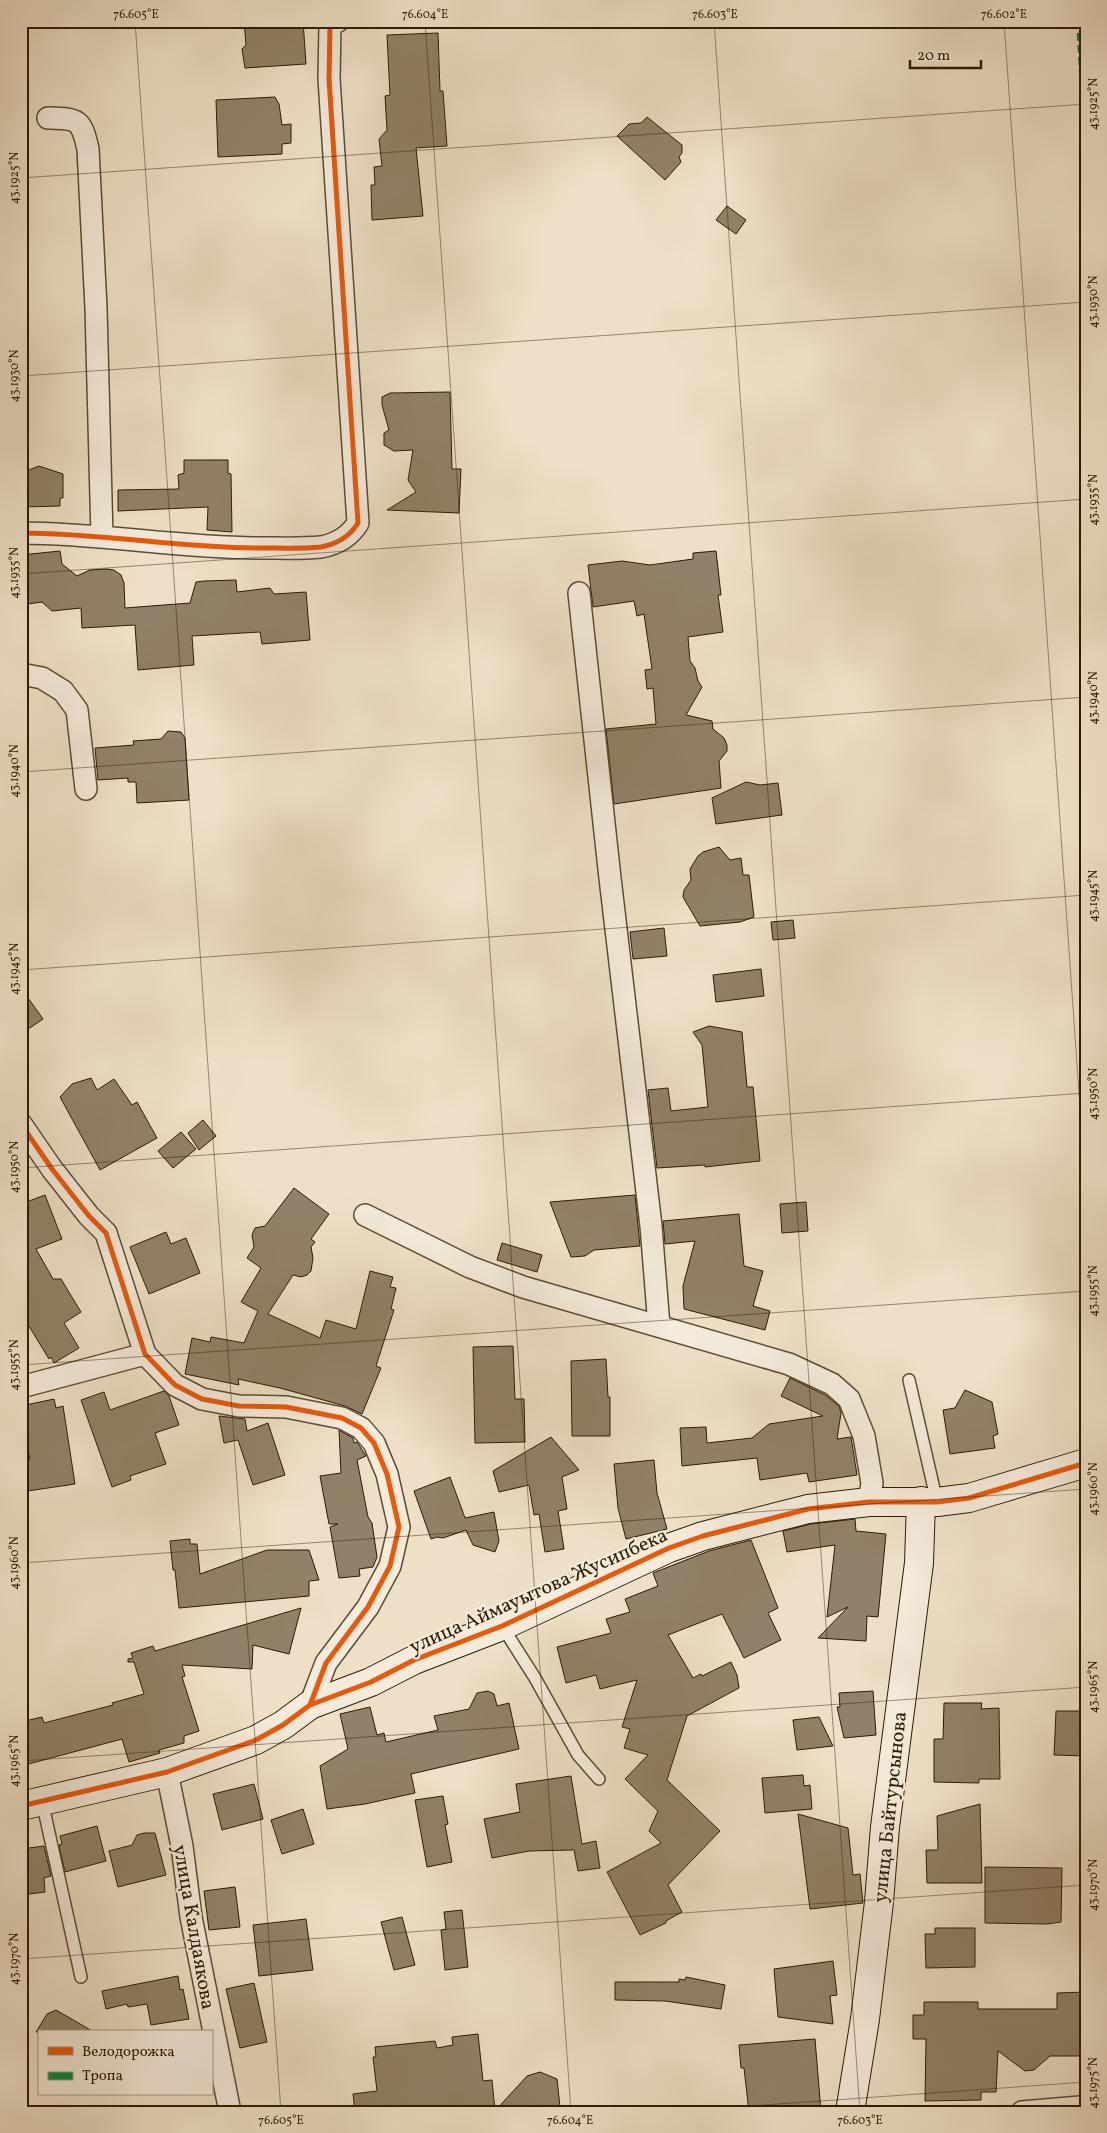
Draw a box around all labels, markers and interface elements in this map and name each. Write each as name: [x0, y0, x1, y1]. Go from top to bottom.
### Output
text: 76.605°E: [113, 7, 159, 23]
text: 76.604°E: [402, 7, 448, 23]
text: 76.603°E: [692, 7, 738, 23]
text: 76.602°E: [981, 7, 1027, 23]
scale bar: [910, 38, 981, 70]
text: 20 m: [917, 46, 950, 67]
text: 43.1925°N: [1086, 78, 1102, 130]
text: 43.1925°N: [7, 152, 23, 204]
text: 43.1930°N: [1086, 276, 1102, 328]
text: 43.1930°N: [7, 350, 23, 402]
text: 43.1935°N: [1086, 474, 1102, 526]
text: 43.1935°N: [7, 547, 23, 599]
text: 43.1940°N: [1086, 671, 1102, 725]
text: 43.1940°N: [7, 744, 23, 798]
text: 43.1945°N: [1086, 870, 1102, 922]
text: 43.1945°N: [7, 943, 23, 995]
text: 43.1950°N: [1086, 1068, 1102, 1120]
text: 43.1950°N: [7, 1141, 23, 1193]
text: 43.1955°N: [1086, 1265, 1102, 1317]
text: 43.1955°N: [7, 1339, 23, 1391]
text: 43.1960°N: [1086, 1462, 1102, 1516]
street label: улица Аймауытова Жусипбека: [405, 1522, 673, 1662]
text: 43.1960°N: [7, 1536, 23, 1590]
text: 43.1965°N: [1086, 1661, 1102, 1713]
street label: улица Байтурсынова: [867, 1710, 915, 1904]
text: 43.1965°N: [7, 1735, 23, 1787]
street label: улица Калдаякова: [165, 1843, 221, 2012]
text: 43.1970°N: [1086, 1859, 1102, 1911]
text: 43.1970°N: [7, 1933, 23, 1985]
legend: [38, 2030, 212, 2096]
text: Велодорожка: [82, 2042, 175, 2063]
text: 43.1975°N: [1086, 2057, 1102, 2109]
text: Тропа: [82, 2066, 123, 2087]
text: 76.605°E: [258, 2113, 304, 2129]
text: 76.604°E: [547, 2113, 593, 2129]
text: 76.603°E: [837, 2113, 883, 2129]

